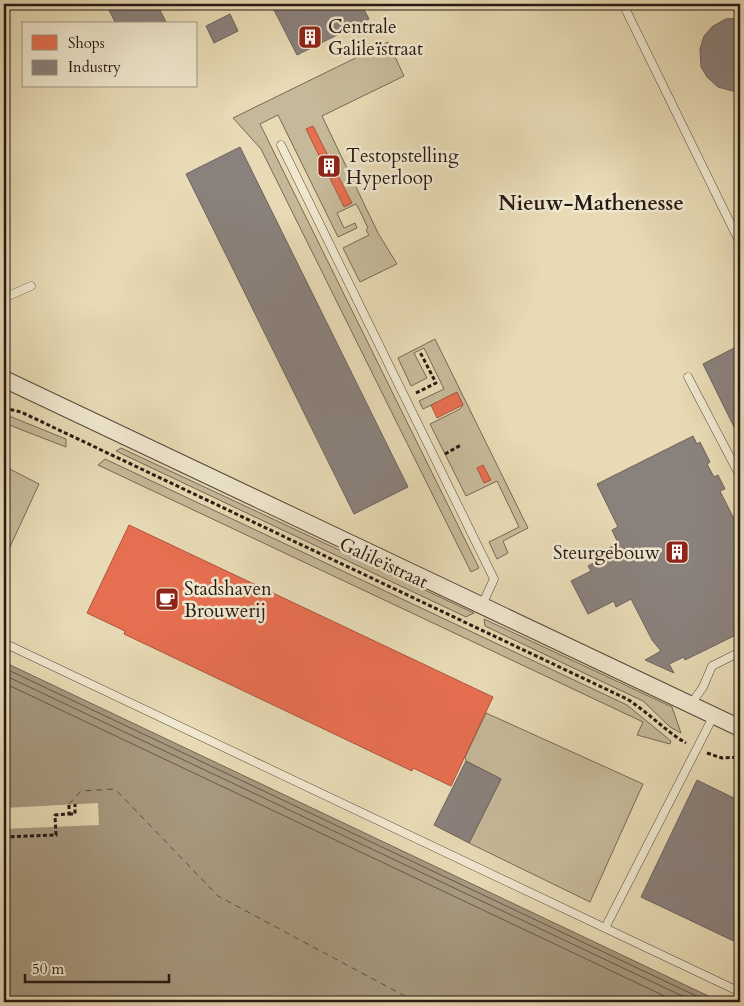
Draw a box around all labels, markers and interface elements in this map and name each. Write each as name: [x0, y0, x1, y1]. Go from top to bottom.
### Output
place label: Centrale Galileïstraat: [328, 14, 423, 62]
legend: [22, 22, 198, 88]
building icon: Centrale Galileïstraat: [297, 24, 323, 50]
text: Shops: [68, 33, 105, 53]
text: Industry: [68, 57, 121, 77]
place label: Testopstelling Hyperloop: [346, 143, 459, 191]
building icon: Testopstelling Hyperloop: [316, 153, 342, 179]
district label: Nieuw-Mathenesse: [498, 189, 684, 218]
street label: Galileïstraat: [335, 531, 432, 595]
building icon: Steurgebouw: [664, 539, 690, 565]
place label: Steurgebouw: [553, 540, 660, 566]
place label: Stadshaven Brouwerij: [184, 576, 272, 624]
cafe icon: Stadshaven Brouwerij: [154, 586, 180, 612]
scale bar: [25, 951, 169, 983]
text: 50 m: [32, 959, 64, 979]

